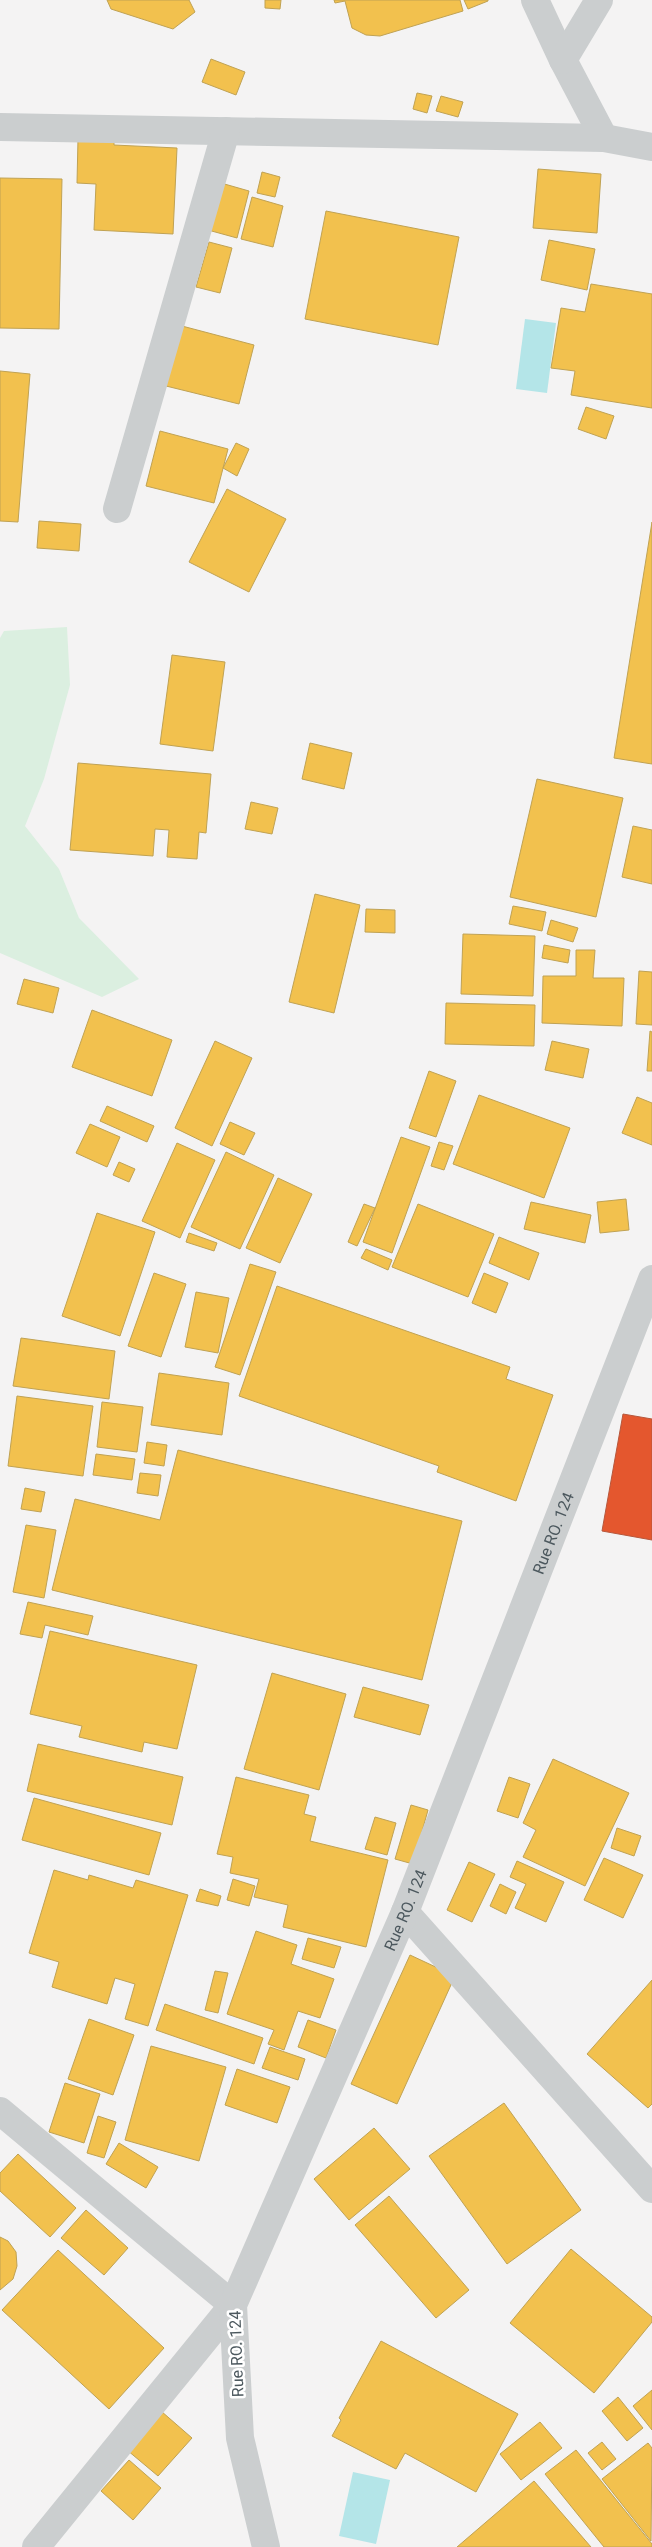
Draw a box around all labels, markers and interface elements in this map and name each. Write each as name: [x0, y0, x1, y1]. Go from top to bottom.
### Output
street label: Rue RO. 124: [529, 1490, 578, 1577]
street label: Rue RO. 124: [380, 1867, 431, 1954]
street label: Rue RO. 124: [225, 2310, 248, 2397]

